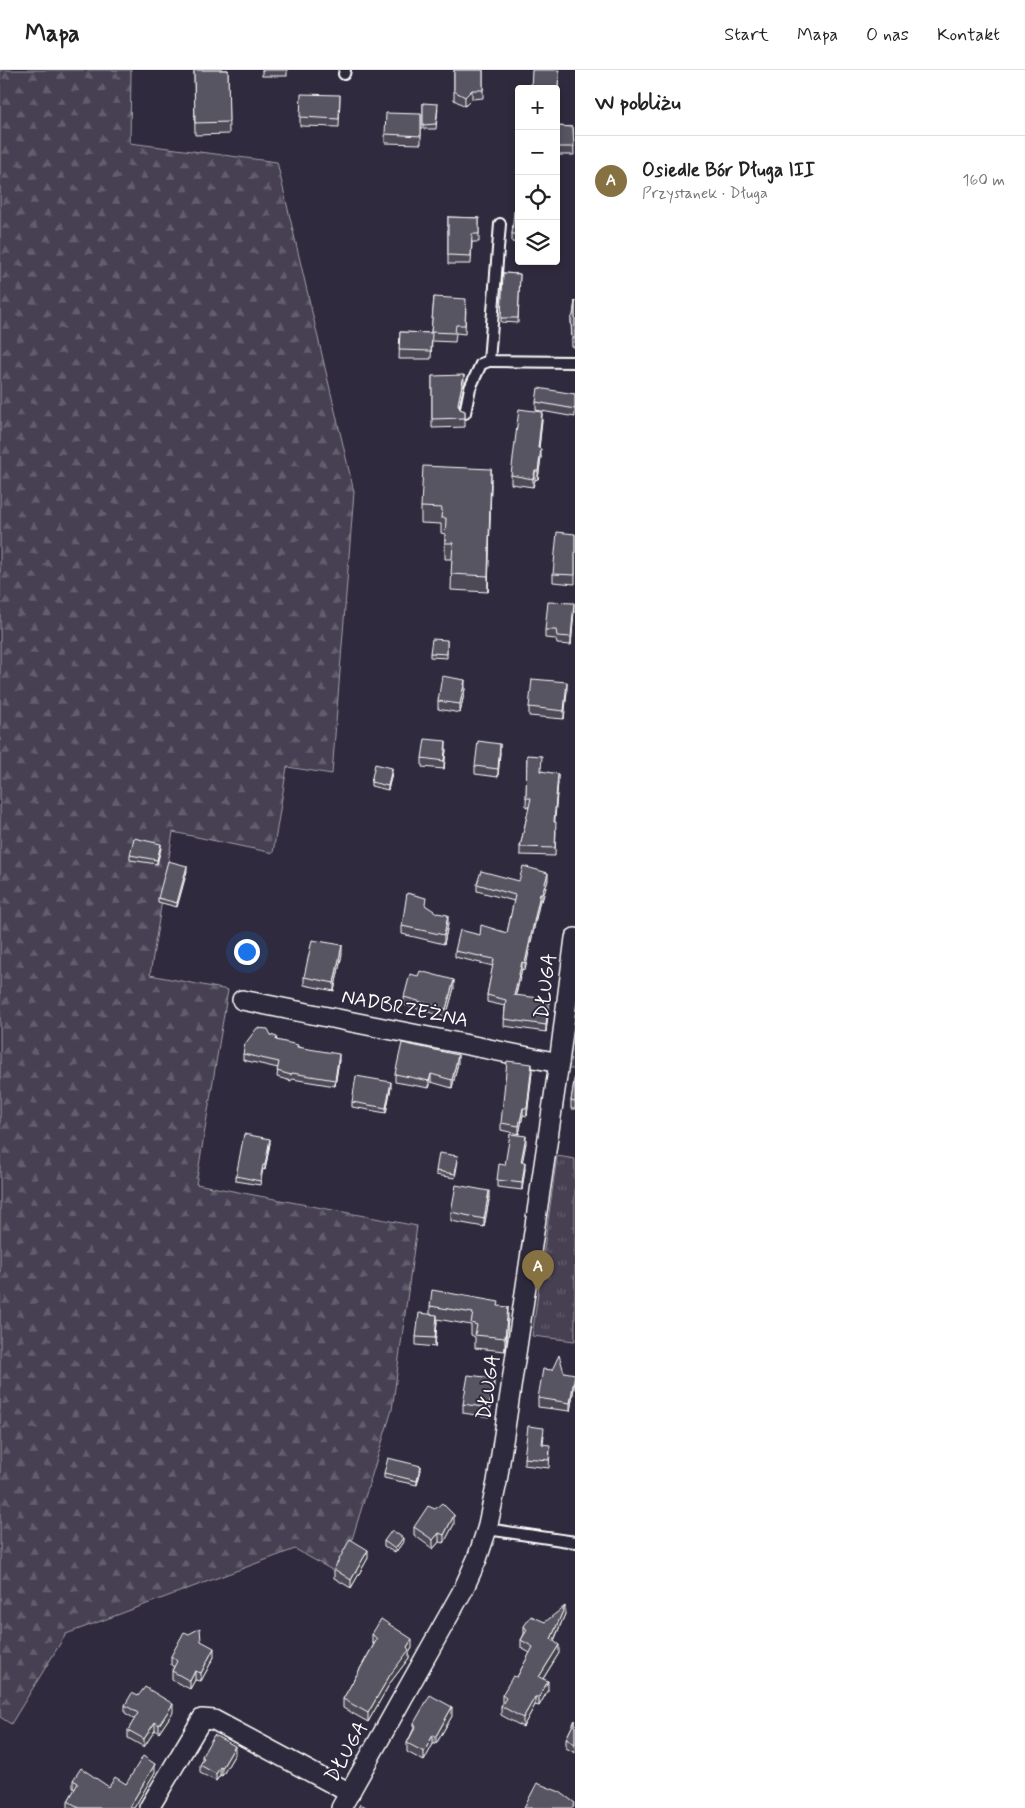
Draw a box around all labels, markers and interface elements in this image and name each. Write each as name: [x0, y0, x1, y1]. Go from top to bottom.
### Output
text: Mapa: [25, 19, 80, 50]
text: Start: [724, 23, 769, 47]
text: Mapa: [797, 23, 838, 47]
text: O nas: [866, 23, 909, 47]
text: Kontakt: [937, 23, 1000, 47]
map controls: [515, 85, 560, 265]
button: +: [515, 85, 560, 130]
text: W pobliżu: [595, 89, 681, 117]
button: −: [515, 130, 560, 175]
text: Osiedle Bór Długa III: [642, 158, 815, 183]
text: A: [606, 170, 616, 191]
text: 160 m: [962, 170, 1005, 191]
button: locate: [515, 175, 560, 220]
text: Przystanek · Długa: [642, 183, 768, 204]
button: layers: [515, 220, 560, 265]
your location: [234, 939, 260, 965]
street label: DŁUGA: [529, 952, 563, 1020]
street label: NADBRZEŻNA: [339, 983, 471, 1035]
pin: A: [522, 1250, 554, 1291]
street label: DŁUGA: [471, 1353, 507, 1421]
street label: DŁUGA: [319, 1717, 375, 1787]

